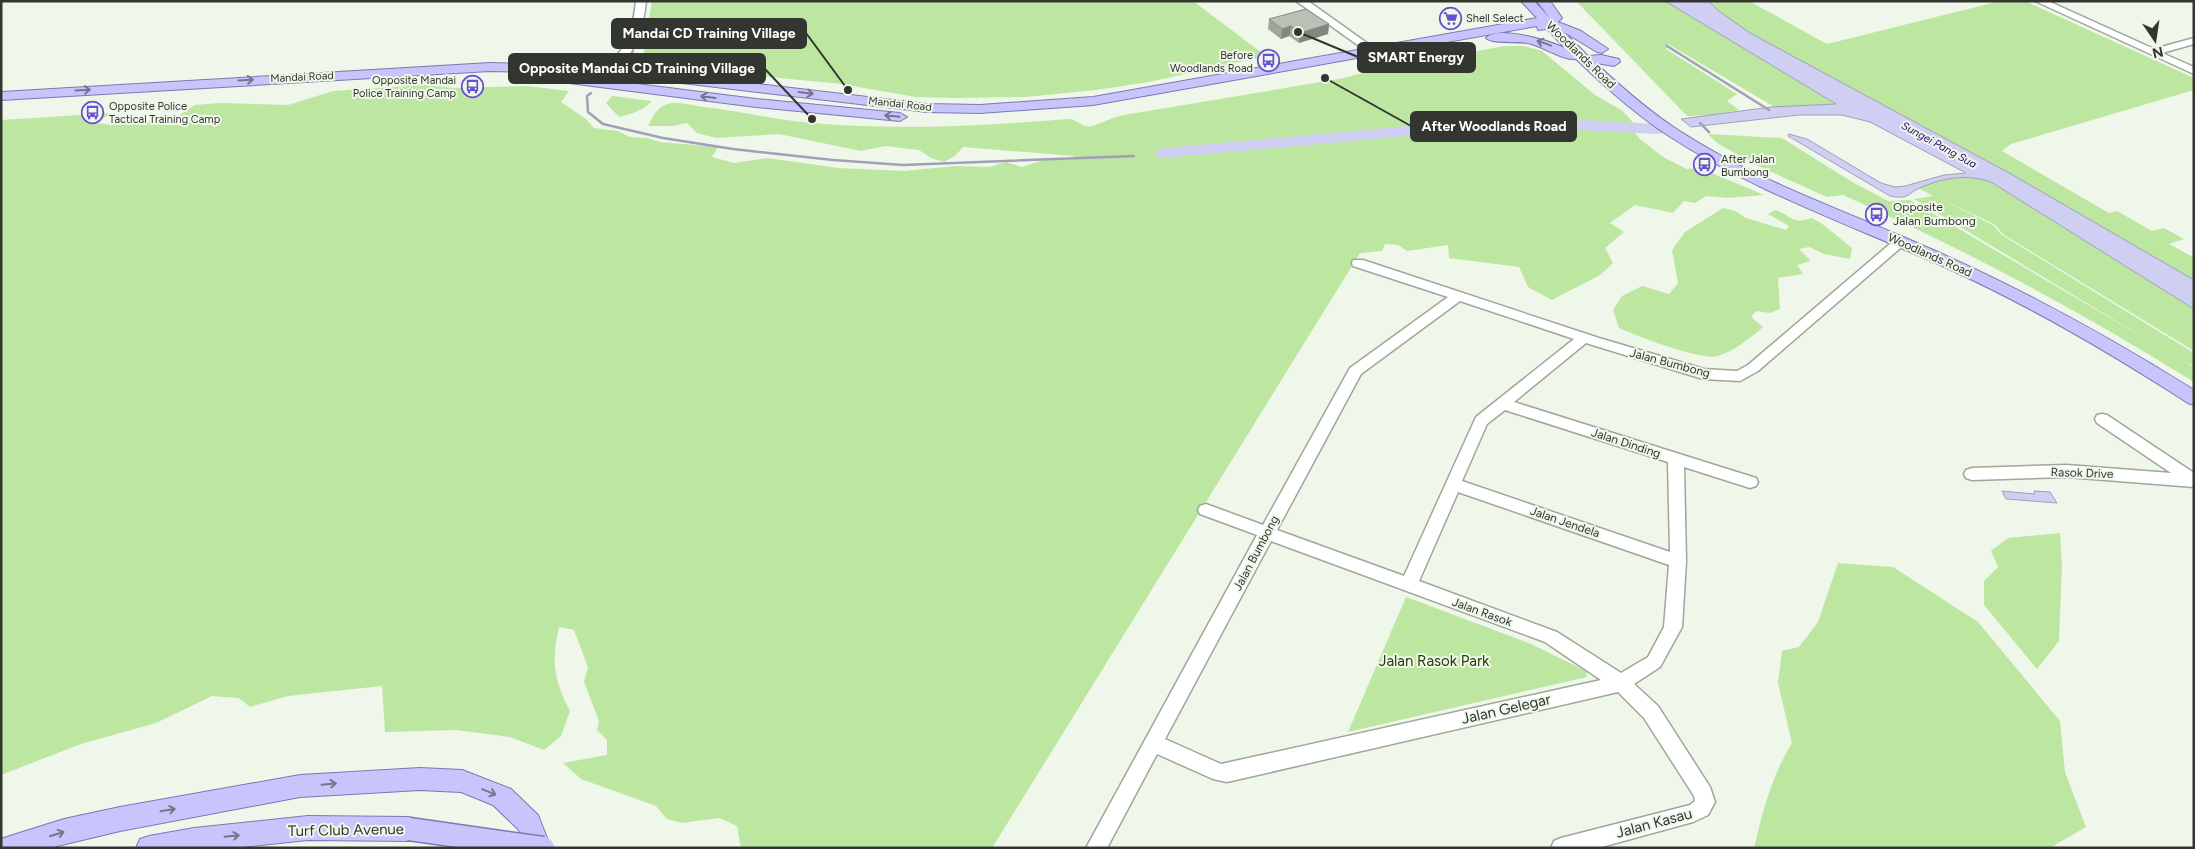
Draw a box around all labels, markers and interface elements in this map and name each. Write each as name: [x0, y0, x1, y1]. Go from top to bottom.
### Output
supermarket icon: Shell Select: [1438, 6, 1462, 30]
place label: Shell Select: [1466, 12, 1524, 25]
north arrow: [2130, 15, 2180, 65]
street label: Woodlands Road: [1544, 18, 1618, 92]
callout: Mandai CD Training Village: [612, 19, 806, 48]
text: Mandai CD Training Village: [622, 25, 796, 42]
one-way arrow: [1537, 38, 1552, 47]
callout: SMART Energy: [1358, 43, 1475, 72]
text: N: [2151, 43, 2165, 62]
place label: Before Woodlands Road: [1170, 49, 1253, 75]
bus stop icon: Before Woodlands Road: [1257, 49, 1281, 73]
text: SMART Energy: [1368, 49, 1465, 66]
callout: Opposite Mandai CD Training Village: [509, 54, 765, 83]
text: Opposite Mandai CD Training Village: [519, 60, 755, 77]
street label: Mandai Road: [270, 69, 334, 85]
place label: Opposite Mandai Police Training Camp: [353, 74, 456, 100]
bus stop icon: Opposite Mandai Police Training Camp: [460, 74, 484, 98]
one-way arrow: [237, 76, 253, 85]
one-way arrow: [75, 85, 91, 94]
one-way arrow: [798, 88, 814, 98]
one-way arrow: [700, 91, 716, 101]
street label: Mandai Road: [868, 94, 932, 114]
bus stop icon: Opposite Police Tactical Training Camp: [81, 100, 105, 124]
place label: Opposite Police Tactical Training Camp: [109, 100, 221, 126]
one-way arrow: [884, 111, 900, 121]
callout: After Woodlands Road: [1411, 112, 1576, 141]
text: After Woodlands Road: [1421, 118, 1567, 135]
water label: Sungei Pang Sua: [1899, 119, 1979, 171]
bus stop icon: After Jalan Bumbong: [1693, 153, 1717, 177]
place label: After Jalan Bumbong: [1721, 153, 1775, 179]
place label: Opposite Jalan Bumbong: [1893, 200, 1976, 228]
bus stop icon: Opposite Jalan Bumbong: [1865, 202, 1889, 226]
street label: Woodlands Road: [1886, 230, 1974, 280]
street label: Jalan Bumbong: [1628, 346, 1712, 380]
street label: Jalan Dinding: [1590, 425, 1662, 461]
street label: Rasok Drive: [2050, 465, 2114, 481]
street label: Jalan Jendela: [1528, 504, 1602, 540]
street label: Jalan Bumbong: [1230, 513, 1282, 593]
street label: Jalan Rasok: [1450, 595, 1514, 629]
park label: Jalan Rasok Park: [1379, 652, 1490, 670]
street label: Jalan Gelegar: [1460, 690, 1552, 728]
one-way arrow: [320, 779, 336, 789]
one-way arrow: [481, 787, 496, 797]
street label: Jalan Kasau: [1614, 804, 1694, 842]
one-way arrow: [160, 805, 176, 815]
street label: Turf Club Avenue: [288, 820, 404, 840]
one-way arrow: [48, 828, 64, 838]
one-way arrow: [223, 831, 239, 841]

